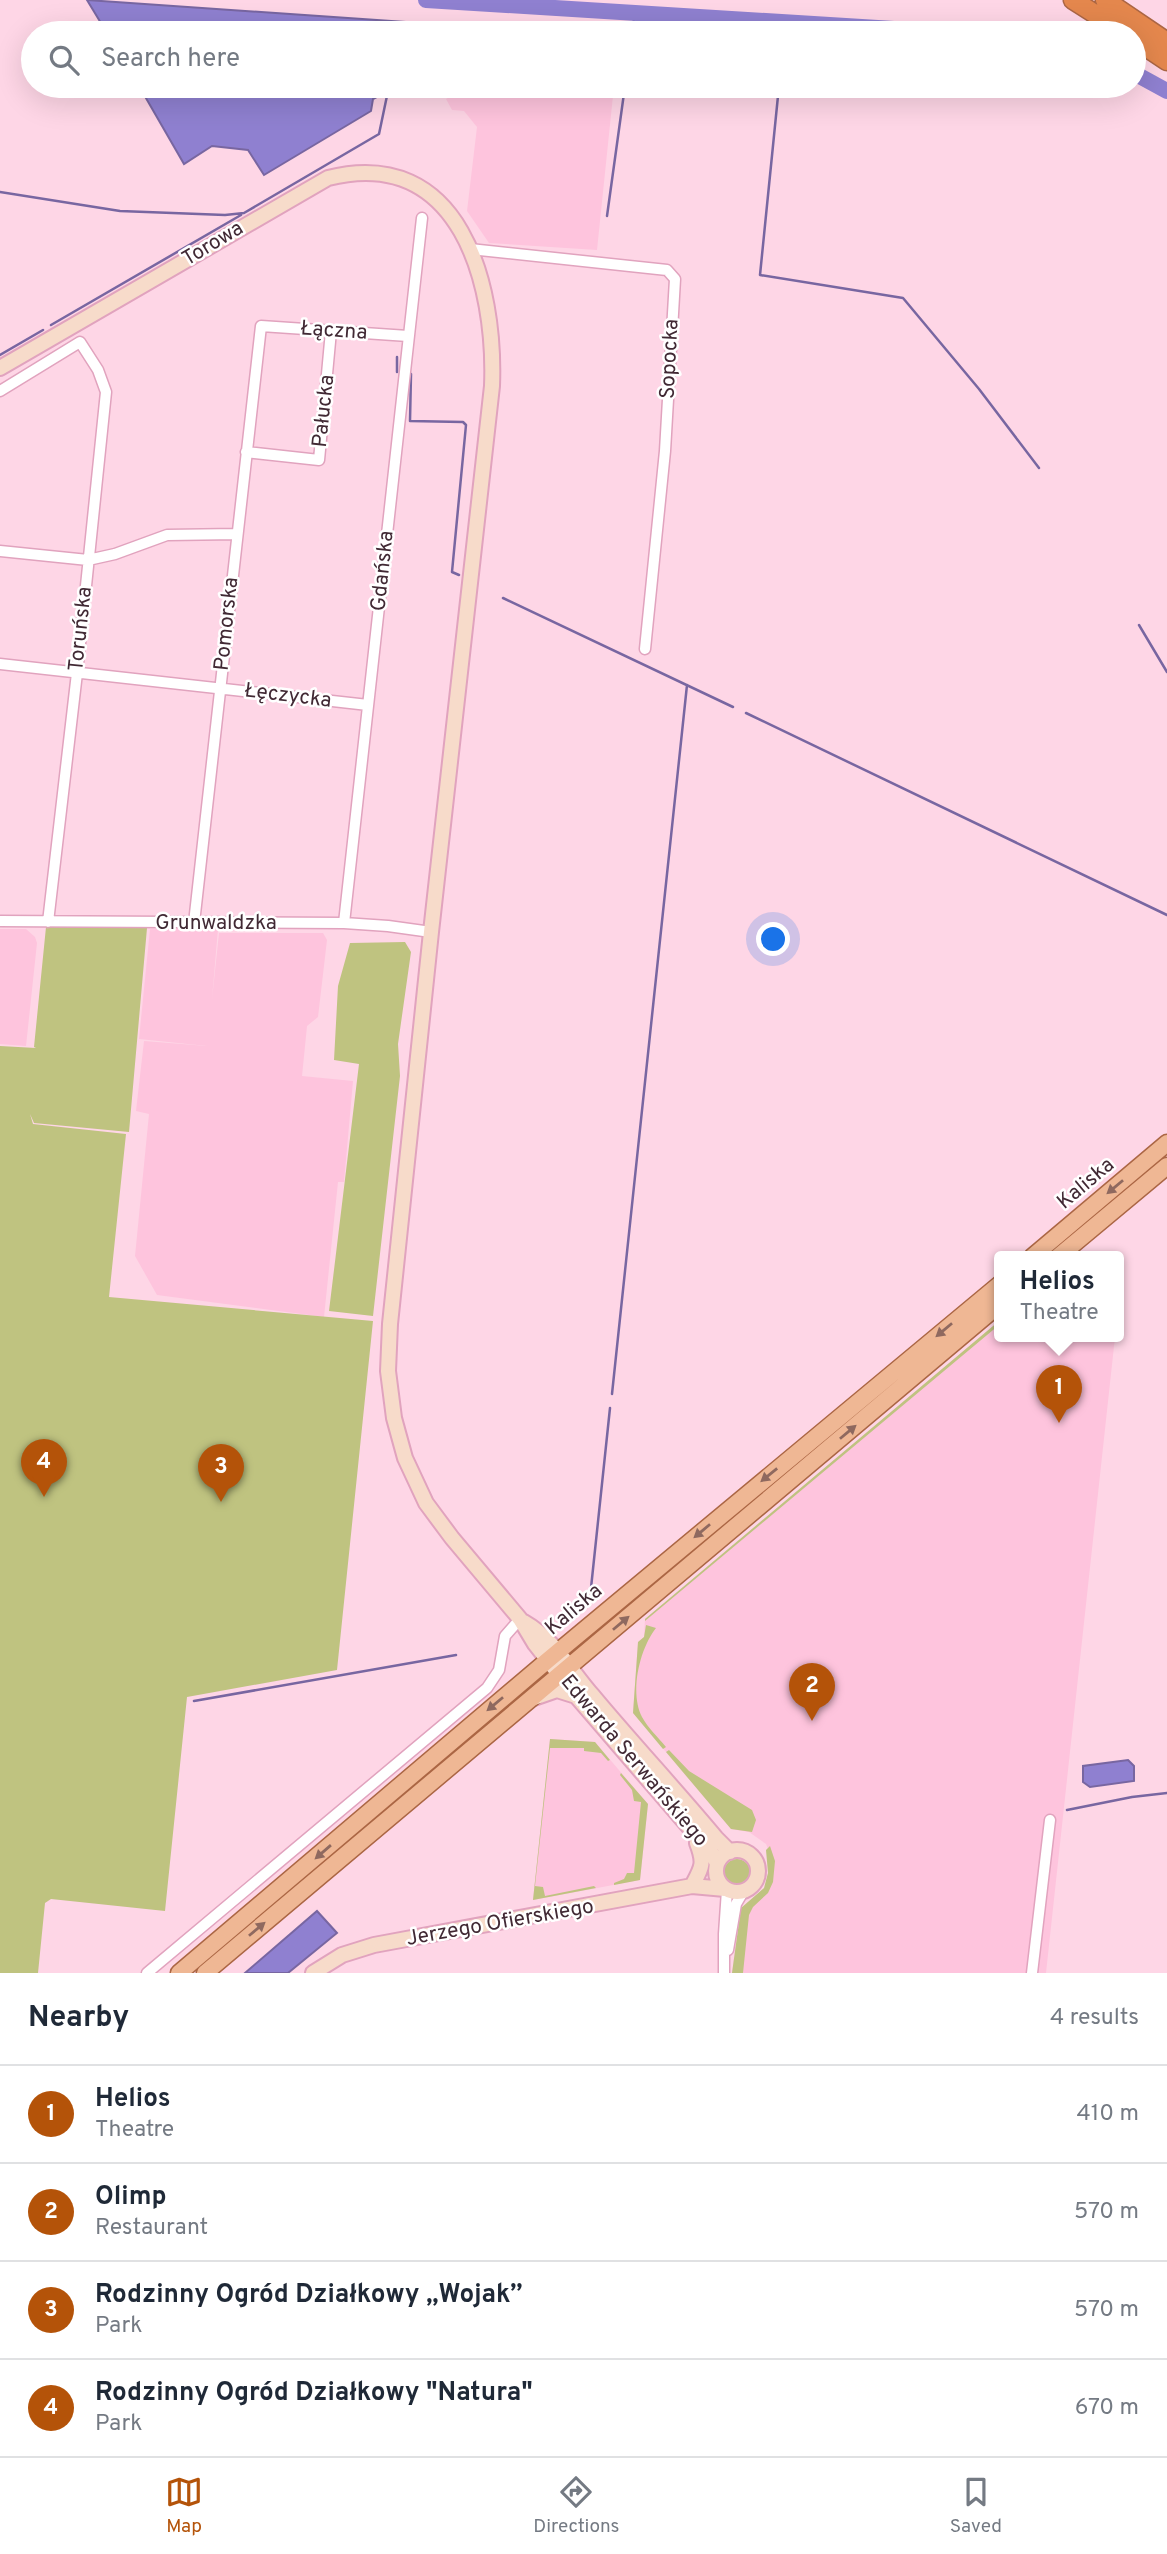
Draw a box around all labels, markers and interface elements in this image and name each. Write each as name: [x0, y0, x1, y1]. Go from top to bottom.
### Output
search box: [21, 21, 1146, 98]
icon: search: [45, 41, 83, 79]
text: Search here: [101, 43, 240, 76]
street label: Torowa: [177, 215, 249, 273]
street label: Łączna: [300, 315, 368, 347]
street label: Sopocka: [654, 318, 686, 400]
street label: Pałucka: [307, 373, 341, 449]
street label: Gdańska: [365, 529, 401, 613]
street label: Pomorska: [209, 576, 245, 672]
street label: Toruńska: [63, 585, 99, 673]
street label: Łęczycka: [243, 677, 333, 715]
street label: Grunwaldzka: [155, 910, 277, 937]
your location: [756, 922, 790, 956]
street label: Kaliska: [1052, 1152, 1120, 1216]
one-way arrow: [1106, 1179, 1123, 1194]
popup: [994, 1251, 1124, 1342]
text: Helios: [1019, 1266, 1095, 1299]
text: Theatre: [1019, 1299, 1099, 1328]
one-way arrow: [936, 1322, 953, 1337]
pin: 1: [1036, 1365, 1082, 1423]
one-way arrow: [839, 1425, 856, 1440]
pin: 4: [21, 1439, 67, 1497]
pin: 3: [198, 1444, 244, 1502]
one-way arrow: [760, 1468, 778, 1483]
one-way arrow: [693, 1523, 710, 1538]
street label: Kaliska: [540, 1578, 608, 1642]
one-way arrow: [611, 1615, 629, 1630]
pin: 2: [789, 1663, 835, 1721]
street label: Edwarda Serwańskiego: [554, 1669, 714, 1853]
one-way arrow: [487, 1696, 505, 1711]
one-way arrow: [314, 1843, 331, 1859]
street label: Jerzego Ofierskiego: [404, 1893, 596, 1953]
one-way arrow: [248, 1921, 266, 1937]
text: Nearby: [28, 2000, 129, 2037]
text: 4 results: [1050, 2004, 1139, 2033]
text: Helios: [95, 2083, 170, 2116]
text: 1: [46, 2100, 56, 2129]
text: 410 m: [1076, 2100, 1139, 2129]
text: Theatre: [95, 2116, 174, 2145]
text: Olimp: [95, 2181, 167, 2214]
text: 2: [44, 2198, 58, 2227]
text: 570 m: [1074, 2198, 1139, 2227]
text: Restaurant: [95, 2214, 208, 2243]
text: Rodzinny Ogród Działkowy „Wojak”: [95, 2279, 522, 2312]
text: 3: [44, 2296, 58, 2325]
text: 570 m: [1074, 2296, 1139, 2325]
text: Park: [95, 2312, 142, 2341]
text: Rodzinny Ogród Działkowy "Natura": [95, 2377, 533, 2410]
text: 4: [44, 2394, 58, 2423]
text: 670 m: [1075, 2394, 1139, 2423]
text: Park: [95, 2410, 142, 2439]
tab: Map: [165, 2473, 203, 2539]
tab: Directions: [533, 2473, 620, 2539]
tab: Saved: [950, 2473, 1002, 2539]

